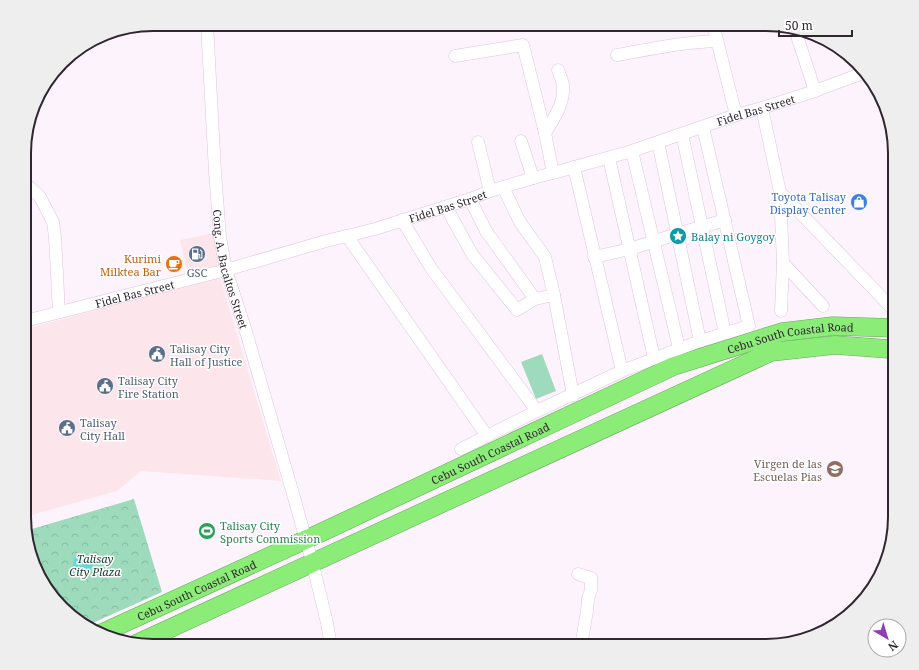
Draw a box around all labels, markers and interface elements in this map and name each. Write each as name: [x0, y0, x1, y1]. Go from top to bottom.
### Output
scale bar: [779, 12, 852, 38]
text: 50 m: [785, 17, 813, 34]
street label: Fidel Bas Street: [714, 90, 797, 129]
street label: Fidel Bas Street: [407, 186, 489, 225]
place label: Toyota Talisay Display Center: [770, 189, 847, 217]
shop icon: Toyota Talisay Display Center: [849, 192, 869, 212]
street label: Cong. A. Bacaltos Street: [210, 209, 252, 331]
place icon: Balay ni Goygoy: [668, 226, 688, 246]
place label: Balay ni Goygoy: [691, 229, 776, 244]
fuel station icon: GSC: [187, 244, 207, 264]
place label: Kurimi Milktea Bar: [100, 251, 162, 279]
cafe icon: Kurimi Milktea Bar: [164, 254, 184, 274]
place label: GSC: [187, 265, 208, 280]
street label: Fidel Bas Street: [93, 276, 176, 310]
street label: Cebu South Coastal Road: [725, 318, 854, 356]
place label: Talisay City Hall of Justice: [170, 341, 243, 369]
public building icon: Talisay City Hall of Justice: [147, 344, 167, 364]
place label: Talisay City Fire Station: [118, 373, 179, 401]
public building icon: Talisay City Fire Station: [95, 376, 115, 396]
place label: Talisay City Hall: [80, 415, 126, 443]
public building icon: Talisay City Hall: [57, 418, 77, 438]
street label: Cebu South Coastal Road: [428, 418, 552, 487]
place label: Virgen de las Escuelas Pias: [753, 456, 822, 484]
school or university icon: Virgen de las Escuelas Pias: [825, 459, 845, 479]
place label: Talisay City Sports Commission: [220, 518, 320, 546]
sports icon: Talisay City Sports Commission: [197, 521, 217, 541]
park label: Talisay City Plaza: [69, 551, 121, 579]
street label: Cebu South Coastal Road: [134, 556, 259, 624]
north arrow: [867, 618, 907, 658]
text: N: [885, 638, 901, 655]

